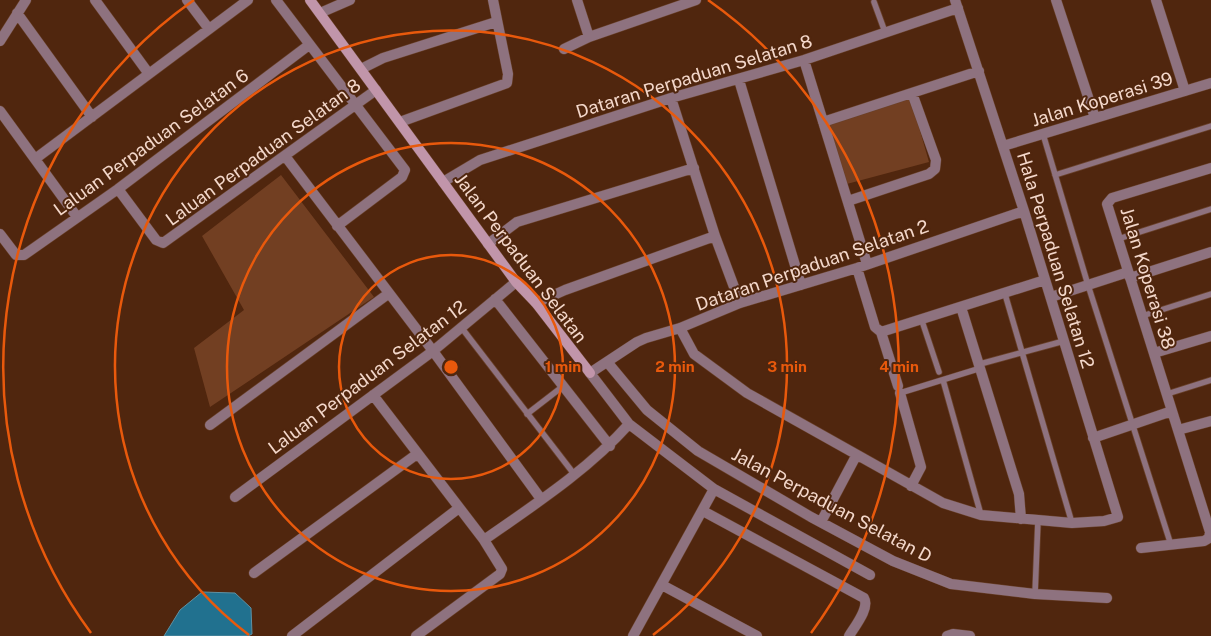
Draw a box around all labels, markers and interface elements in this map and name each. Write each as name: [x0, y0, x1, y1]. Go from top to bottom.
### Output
street label: Dataran Perpaduan Selatan 8: [573, 30, 815, 122]
street label: Laluan Perpaduan Selatan 6: [50, 64, 252, 220]
street label: Jalan Koperasi 39: [1029, 67, 1175, 131]
street label: Laluan Perpaduan Selatan 8: [161, 74, 365, 230]
street label: Hala Perpaduan Selatan 12: [1013, 149, 1099, 371]
street label: Jalan Perpaduan Selatan: [450, 169, 592, 347]
street label: Jalan Koperasi 38: [1116, 205, 1180, 351]
street label: Dataran Perpaduan Selatan 2: [693, 215, 931, 315]
street label: Laluan Perpaduan Selatan 12: [264, 296, 470, 458]
centre of rings: [442, 358, 460, 376]
text: 1 min: [545, 358, 581, 375]
text: 2 min: [655, 358, 695, 375]
text: 3 min: [767, 358, 807, 375]
text: 4 min: [879, 358, 919, 375]
street label: Jalan Perpaduan Selatan D: [728, 443, 936, 567]

